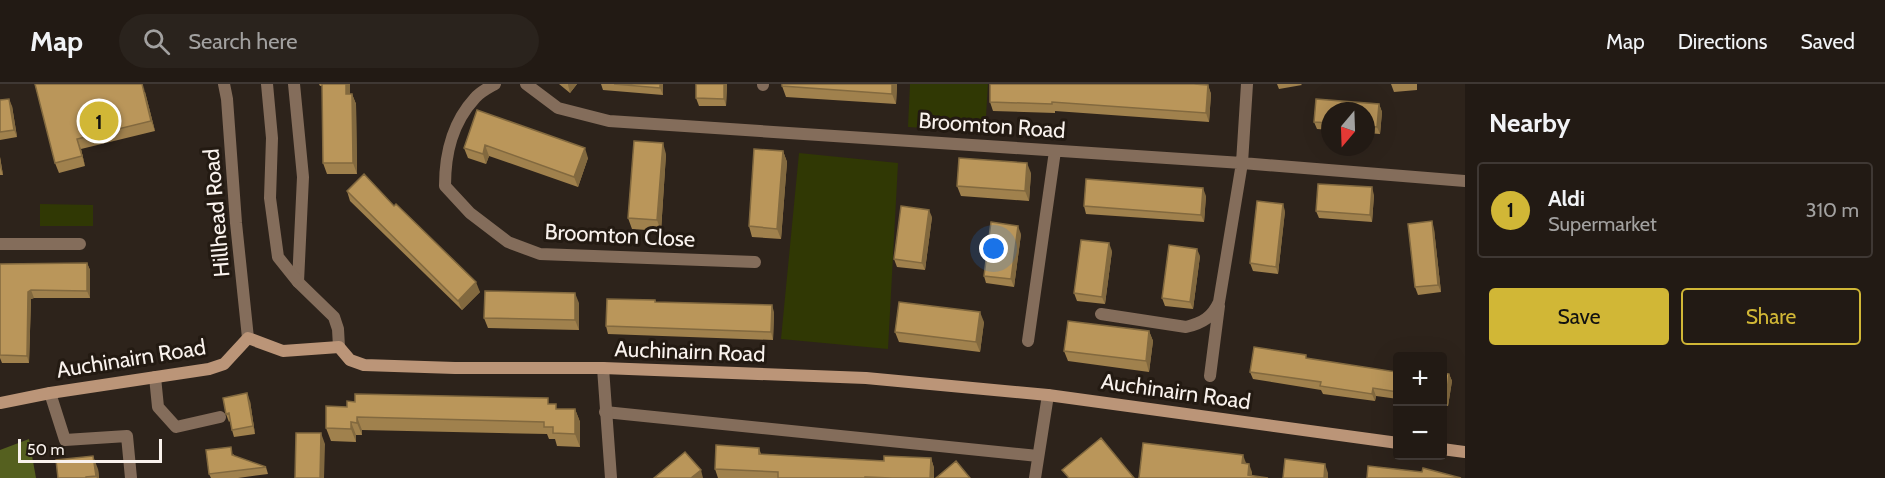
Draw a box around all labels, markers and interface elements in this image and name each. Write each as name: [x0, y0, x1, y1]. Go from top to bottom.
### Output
search box: [119, 14, 539, 68]
text: Map: [30, 24, 83, 58]
icon: search: [140, 25, 173, 58]
text: Search here: [188, 28, 297, 55]
text: Map: [1606, 29, 1645, 54]
text: Directions: [1678, 29, 1767, 54]
text: Saved: [1800, 29, 1855, 54]
pin: 1: [80, 99, 118, 144]
north arrow: [1321, 102, 1375, 156]
street label: Broomton Road: [918, 107, 1066, 144]
text: Nearby: [1489, 107, 1570, 139]
street label: Hillhead Road: [197, 148, 236, 278]
text: Aldi: [1548, 185, 1585, 212]
text: 1: [1507, 198, 1514, 222]
text: 310 m: [1806, 198, 1859, 222]
text: Supermarket: [1548, 212, 1657, 236]
street label: Broomton Close: [544, 218, 696, 253]
your location: [979, 234, 1008, 263]
button: Save: [1489, 288, 1669, 345]
button: Share: [1681, 288, 1861, 345]
street label: Auchinairn Road: [54, 333, 208, 384]
street label: Auchinairn Road: [614, 335, 766, 368]
map controls: [1393, 352, 1447, 460]
button: +: [1393, 352, 1447, 406]
street label: Auchinairn Road: [1099, 368, 1252, 415]
button: −: [1393, 406, 1447, 460]
scale bar: [18, 436, 162, 464]
text: 50 m: [27, 440, 64, 459]

